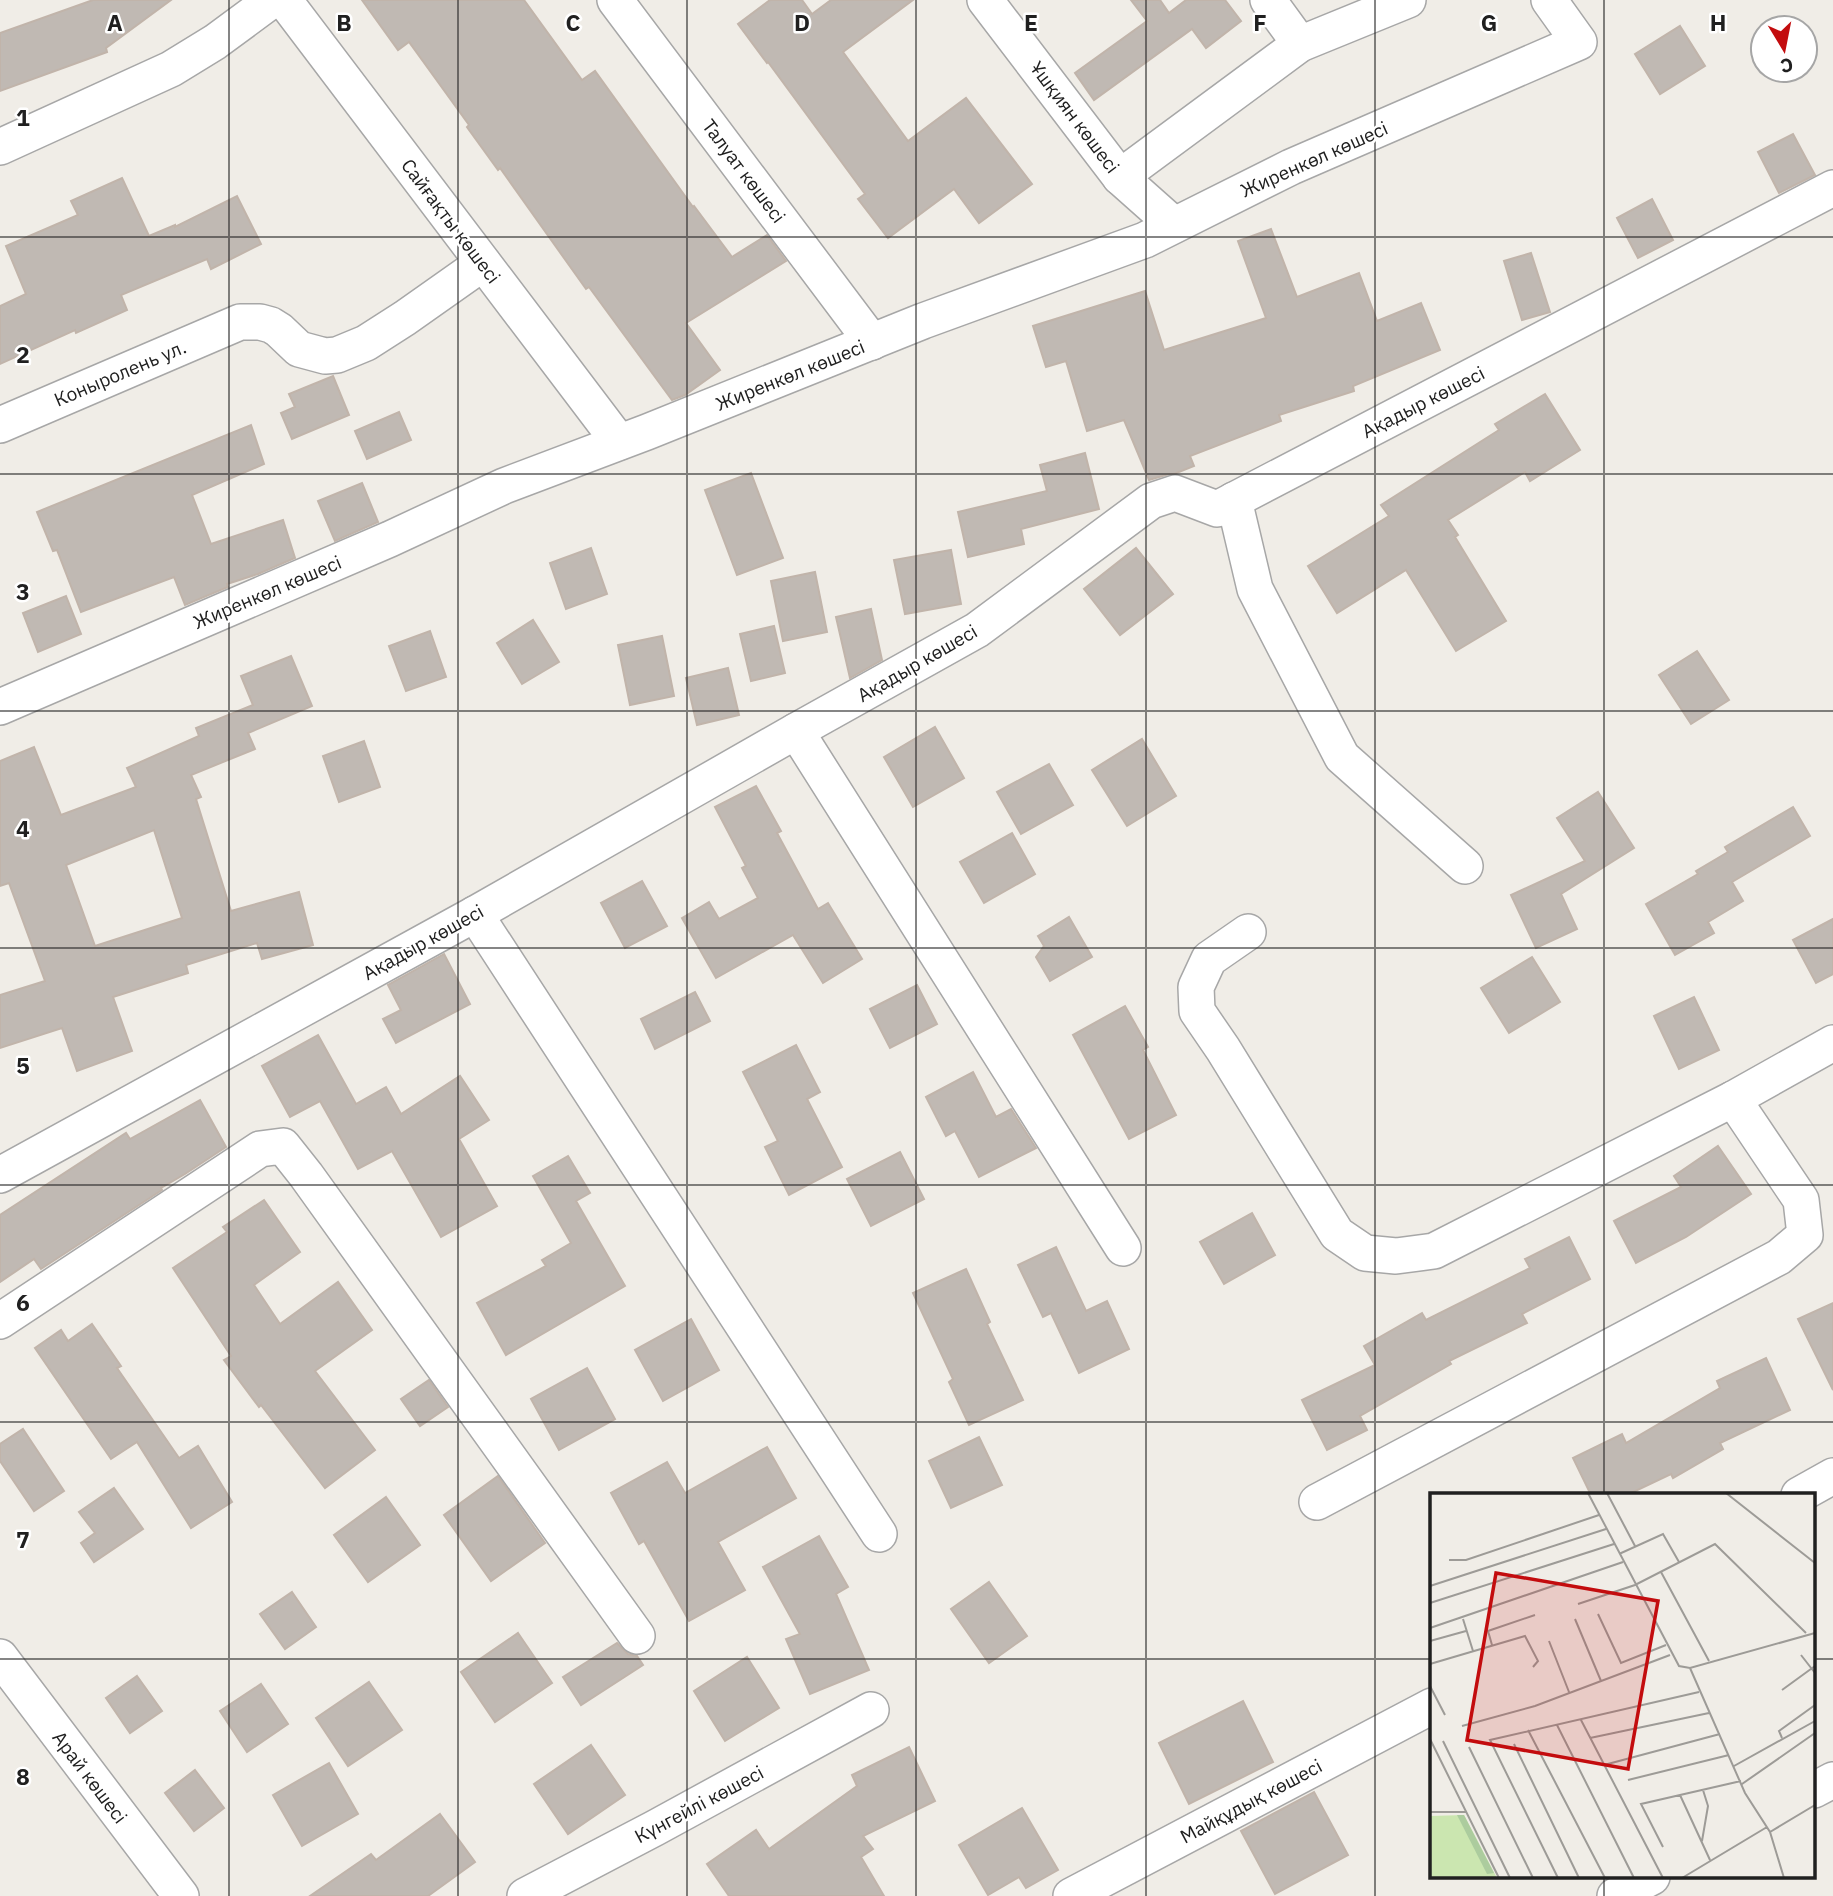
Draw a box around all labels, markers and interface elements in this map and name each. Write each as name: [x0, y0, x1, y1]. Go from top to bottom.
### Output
text: A: [107, 7, 123, 37]
text: B: [336, 7, 352, 37]
text: C: [566, 7, 581, 37]
text: D: [794, 7, 810, 37]
text: E: [1024, 7, 1038, 37]
text: F: [1253, 7, 1267, 37]
text: G: [1481, 7, 1497, 37]
text: H: [1710, 7, 1726, 37]
north arrow: [1749, 14, 1819, 84]
text: С: [1779, 53, 1795, 79]
street label: Ұшқиян көшесі: [1025, 56, 1125, 178]
text: 1: [16, 102, 30, 132]
street label: Талуат көшесі: [697, 114, 791, 228]
street label: Жиренкөл көшесі: [1237, 116, 1391, 202]
street label: Сайғақты көшесі: [396, 154, 506, 288]
street label: Коныролень ул.: [50, 334, 190, 412]
street label: Жиренкөл көшесі: [712, 334, 868, 416]
text: 2: [16, 339, 30, 369]
street label: Ақадыр көшесі: [1358, 361, 1488, 443]
street label: Жиренкөл көшесі: [189, 550, 345, 634]
text: 3: [16, 576, 30, 606]
street label: Ақадыр көшесі: [853, 619, 981, 707]
text: 4: [16, 813, 30, 843]
street label: Ақадыр көшесі: [358, 899, 488, 985]
text: 5: [16, 1050, 30, 1080]
text: 6: [16, 1287, 30, 1317]
inset map: [1430, 1493, 1815, 1878]
text: 7: [16, 1524, 30, 1554]
street label: Арай көшесі: [47, 1726, 133, 1828]
street label: Майқұдық көшесі: [1176, 1753, 1326, 1849]
street label: Күнгейлі көшесі: [630, 1760, 768, 1848]
text: 8: [16, 1761, 30, 1791]

